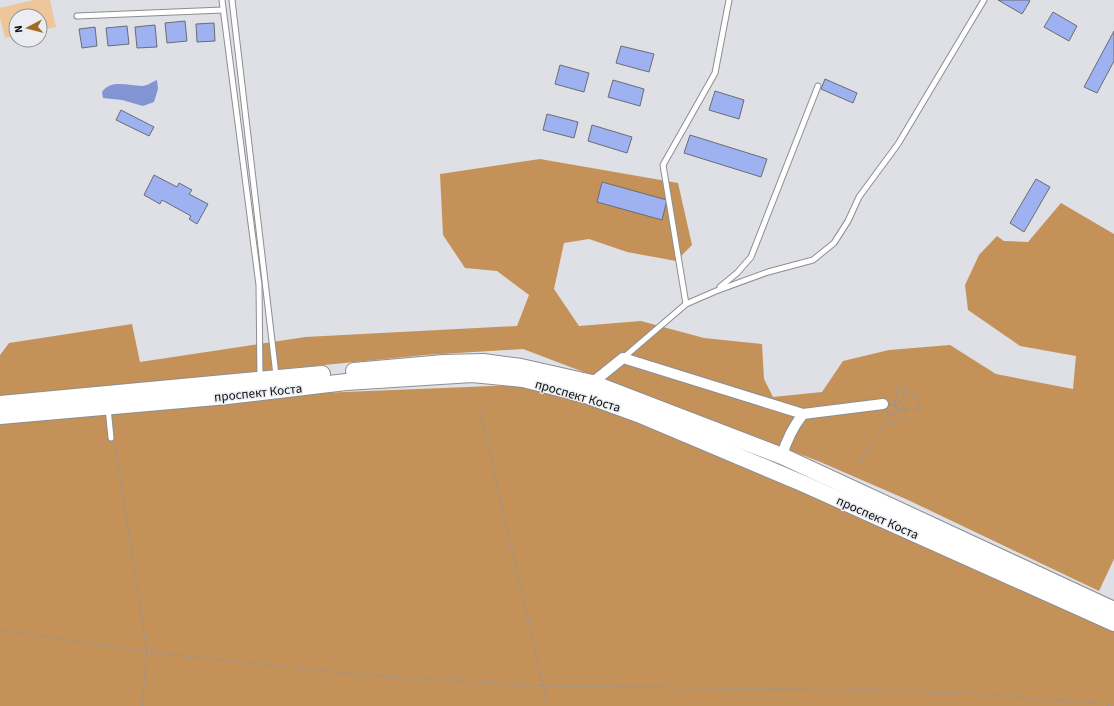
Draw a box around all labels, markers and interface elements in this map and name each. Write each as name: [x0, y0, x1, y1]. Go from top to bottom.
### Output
north arrow: [8, 8, 48, 48]
text: N: [11, 25, 26, 34]
street label: проспект Коста: [533, 375, 623, 417]
street label: проспект Коста: [213, 379, 303, 407]
street label: проспект Коста: [834, 492, 922, 544]

